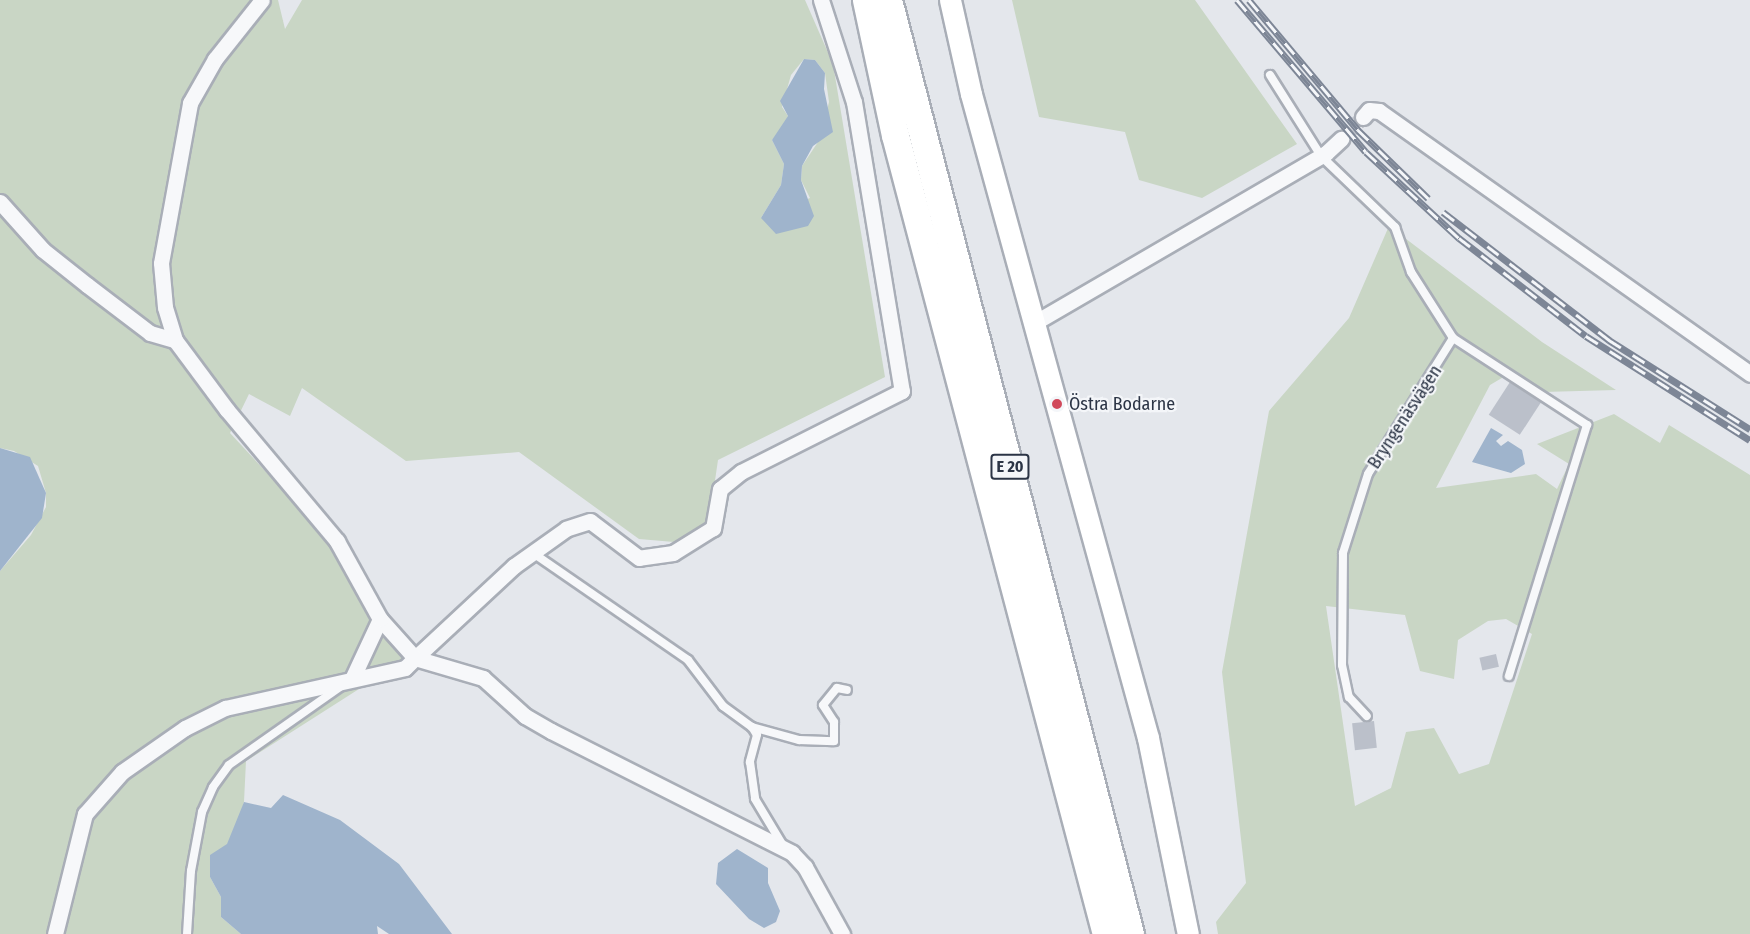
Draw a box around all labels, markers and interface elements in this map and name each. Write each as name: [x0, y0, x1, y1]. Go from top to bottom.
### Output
street label: Bryngenäsvägen: [1363, 361, 1447, 473]
place label: Östra Bodarne: [1069, 393, 1175, 415]
marker: Östra Bodarne: [1050, 397, 1064, 411]
road number: E 20: [989, 454, 1031, 480]

